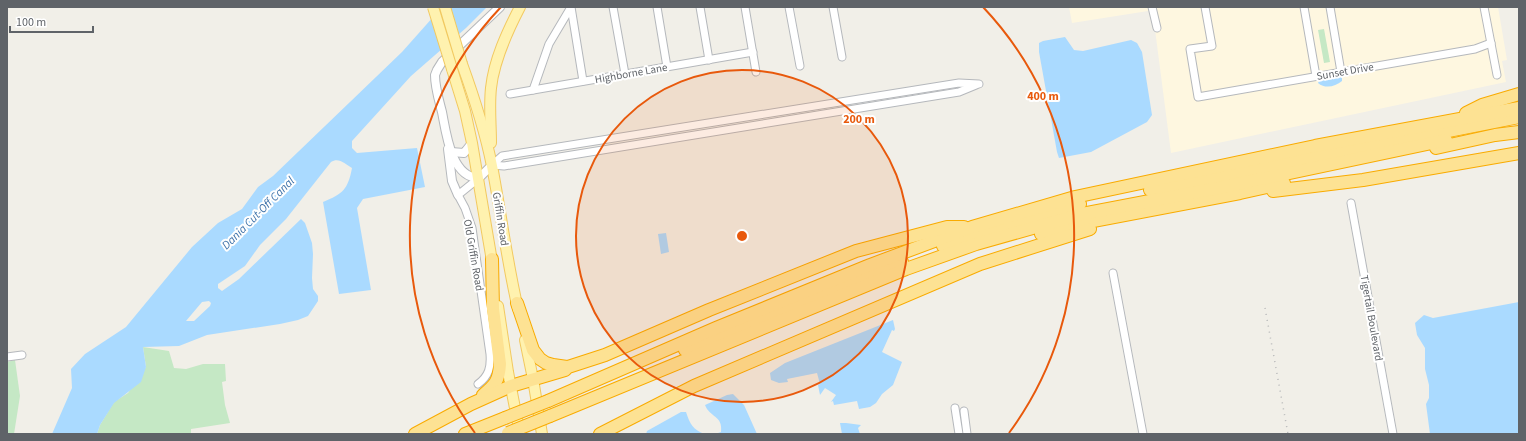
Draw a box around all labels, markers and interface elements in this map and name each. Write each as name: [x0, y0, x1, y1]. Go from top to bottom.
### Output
scale bar: [10, 8, 93, 34]
text: 100 m: [16, 14, 46, 31]
street label: Sunset Drive: [1315, 59, 1375, 84]
street label: Highborne Lane: [594, 60, 669, 87]
text: 400 m: [1027, 88, 1059, 105]
text: 200 m: [843, 111, 875, 128]
water label: Dania Cut-Off Canal: [218, 173, 299, 254]
street label: Griffin Road: [489, 191, 512, 247]
street label: Old Griffin Road: [460, 218, 487, 292]
centre of rings: [735, 229, 749, 243]
street label: Tigertail Boulevard: [1357, 274, 1386, 362]

